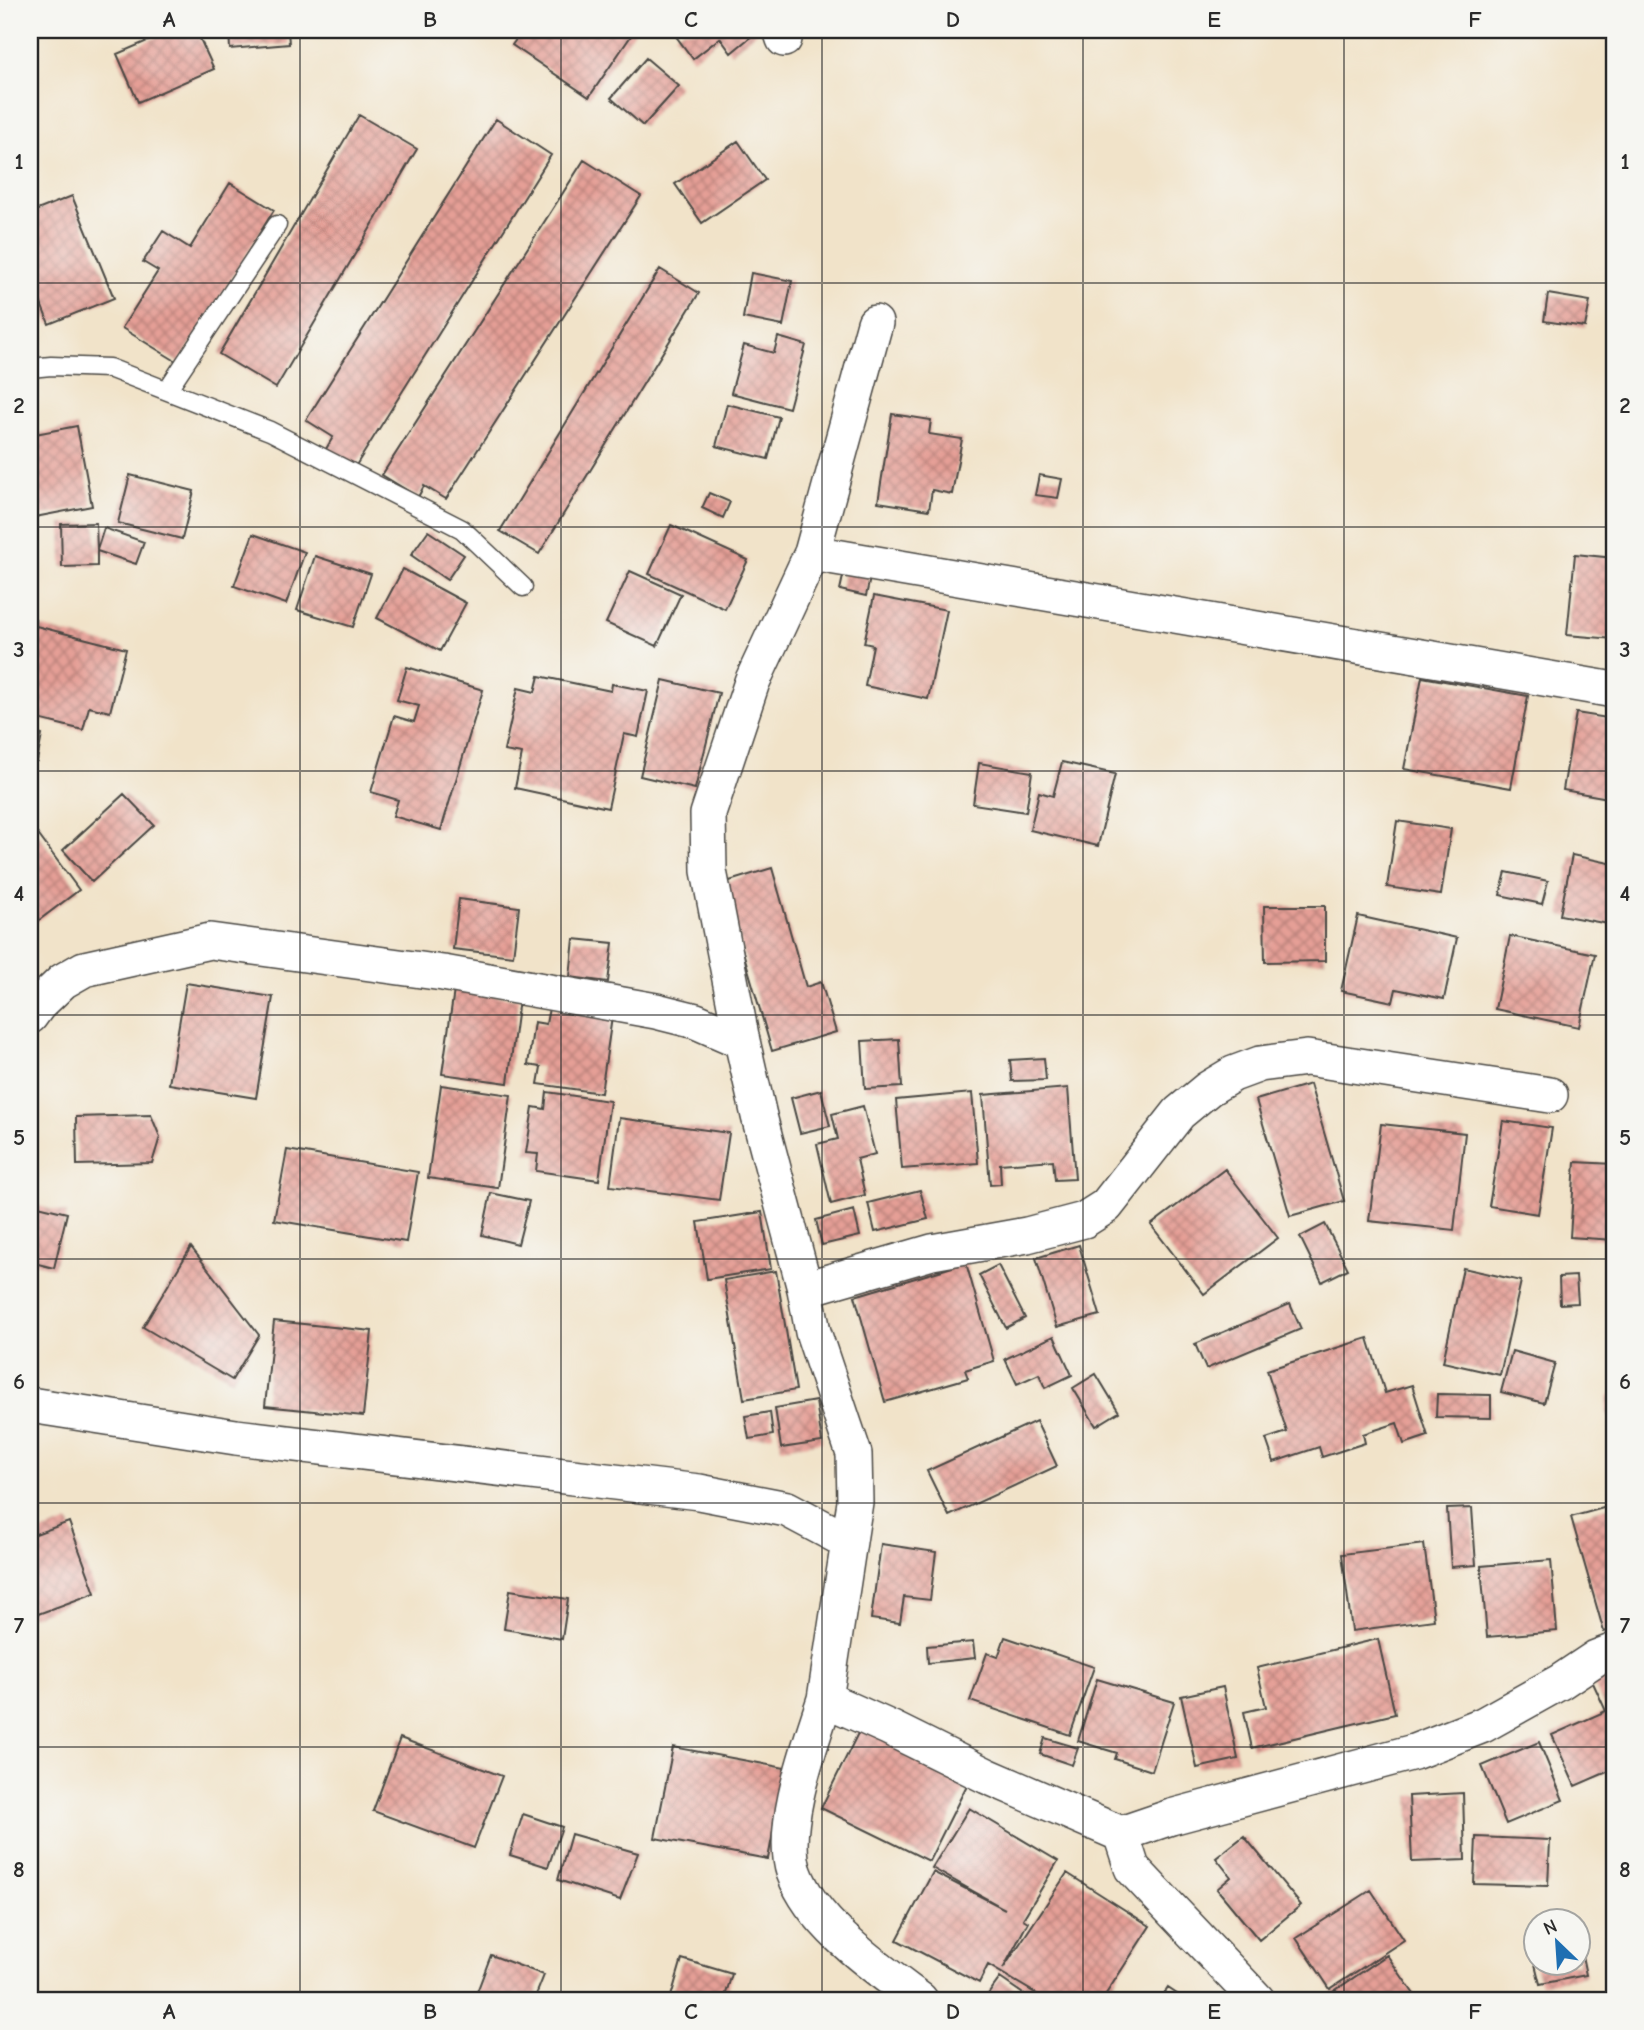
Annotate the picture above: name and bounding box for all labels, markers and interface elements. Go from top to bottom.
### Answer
text: A [163,6,176,33]
text: B [423,6,437,33]
text: C [684,6,698,33]
text: D [946,6,960,33]
text: E [1207,6,1221,33]
text: F [1468,6,1482,33]
text: 1 [14,148,24,175]
text: 1 [1620,148,1630,175]
text: 2 [13,392,25,419]
text: 2 [1619,392,1631,419]
text: 3 [13,636,25,663]
text: 3 [1619,636,1631,663]
text: 4 [14,880,25,907]
text: 4 [1620,880,1631,907]
text: 5 [13,1124,25,1151]
text: 5 [1619,1124,1631,1151]
text: 6 [13,1368,25,1395]
text: 6 [1619,1368,1631,1395]
text: 7 [14,1612,25,1639]
text: 7 [1620,1612,1631,1639]
text: 8 [13,1856,25,1883]
text: 8 [1619,1856,1631,1883]
north arrow [1522,1908,1592,1978]
text: N [1540,1915,1561,1940]
text: A [163,1998,176,2025]
text: B [423,1998,437,2025]
text: C [684,1998,698,2025]
text: D [946,1998,960,2025]
text: E [1207,1998,1221,2025]
text: F [1468,1998,1482,2025]

